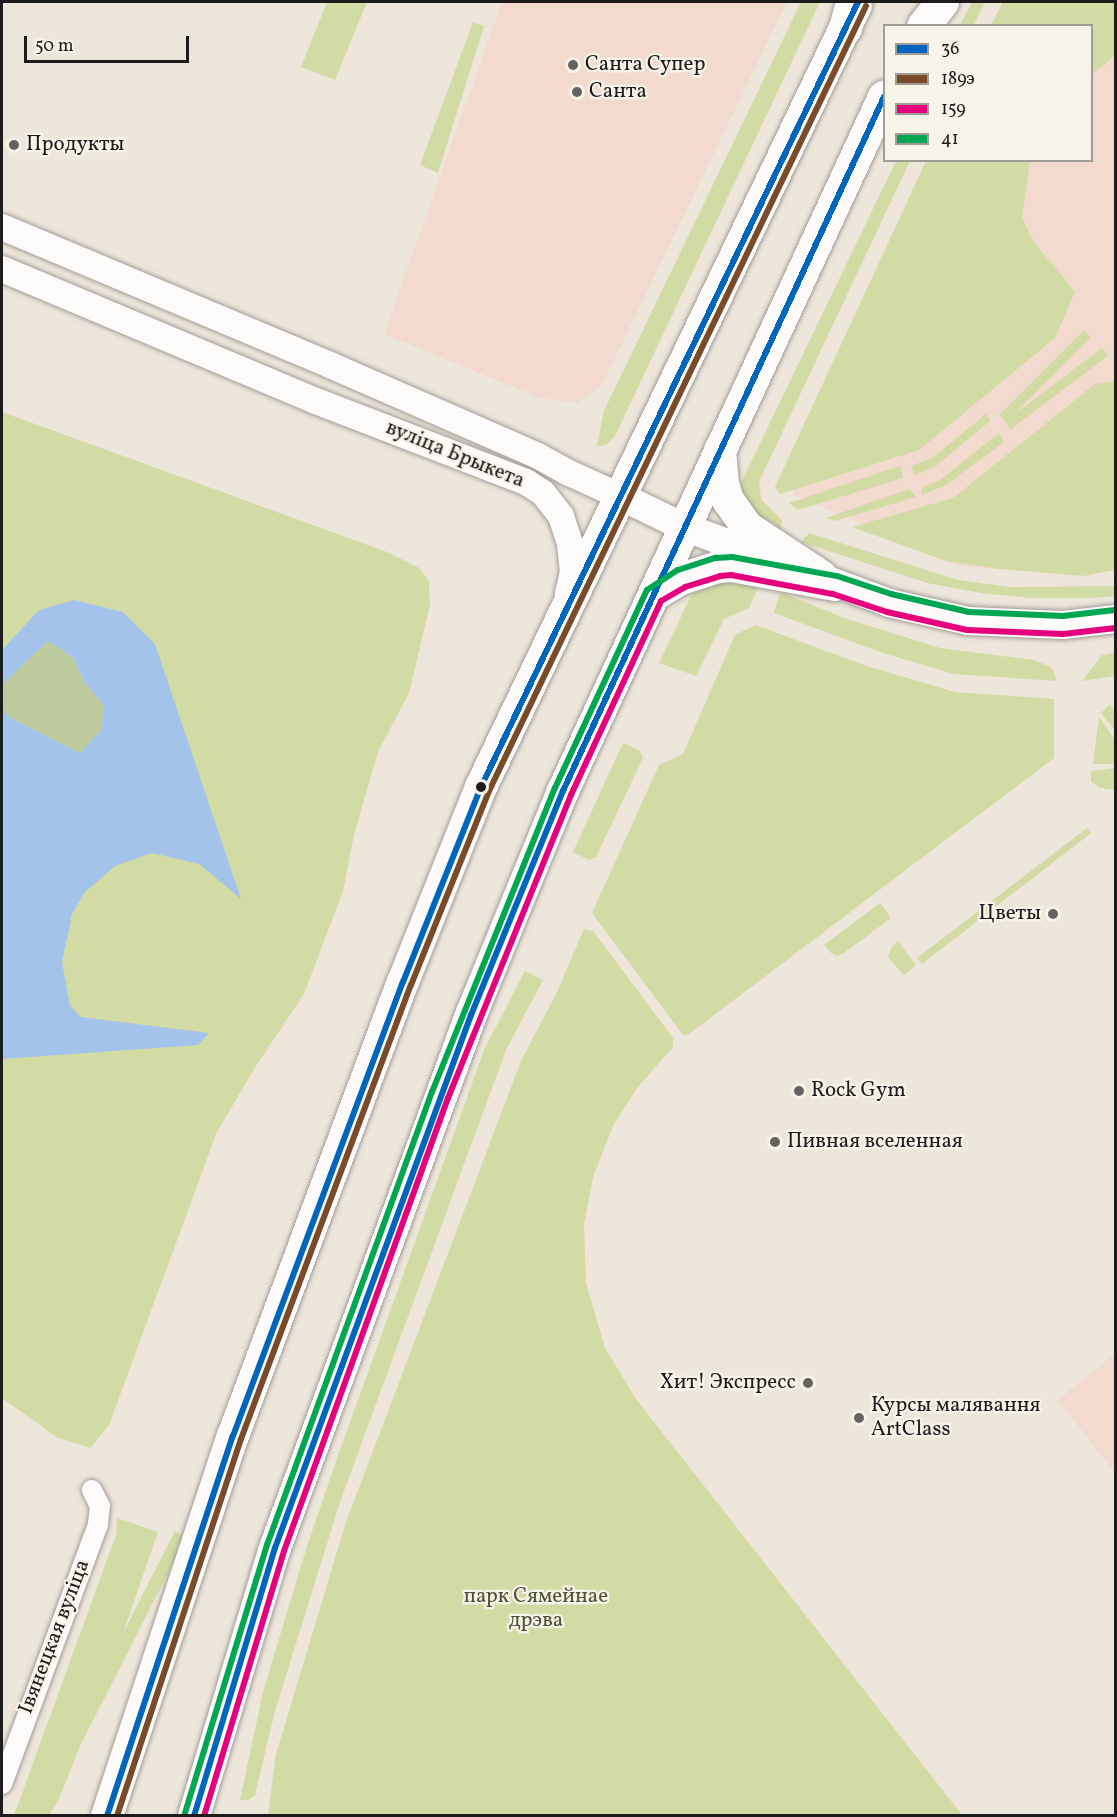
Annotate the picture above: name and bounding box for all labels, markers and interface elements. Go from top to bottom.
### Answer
scale bar [27,24,192,62]
legend [883,24,1093,162]
text: 50 m [35,34,74,59]
text: 36 [941,37,959,62]
place label: Санта Супер [585,52,705,78]
marker: Санта Супер [566,58,580,72]
text: 189э [941,67,975,92]
place label: Санта [589,79,647,105]
marker: Санта [570,85,584,99]
text: 159 [941,97,966,122]
text: 41 [941,127,959,152]
place label: Продукты [26,132,124,158]
marker: Продукты [7,138,21,152]
street label: вуліца Брыкета [382,416,528,494]
unlabelled marker [475,781,487,793]
place label: Цветы [979,901,1041,927]
marker: Цветы [1046,907,1060,921]
place label: Rock Gym [811,1078,906,1104]
marker: Rock Gym [792,1084,806,1098]
place label: Пивная вселенная [787,1129,963,1155]
marker: Пивная вселенная [768,1135,782,1149]
place label: Хит! Экспресс [660,1370,796,1396]
marker: Хит! Экспресс [801,1376,815,1390]
place label: Курсы малявання ArtClass [871,1393,1040,1443]
marker: Курсы малявання ArtClass [852,1411,866,1425]
street label: Івянецкая вуліца [14,1556,96,1718]
park label: парк Сямейнае дрэва [464,1584,608,1634]

